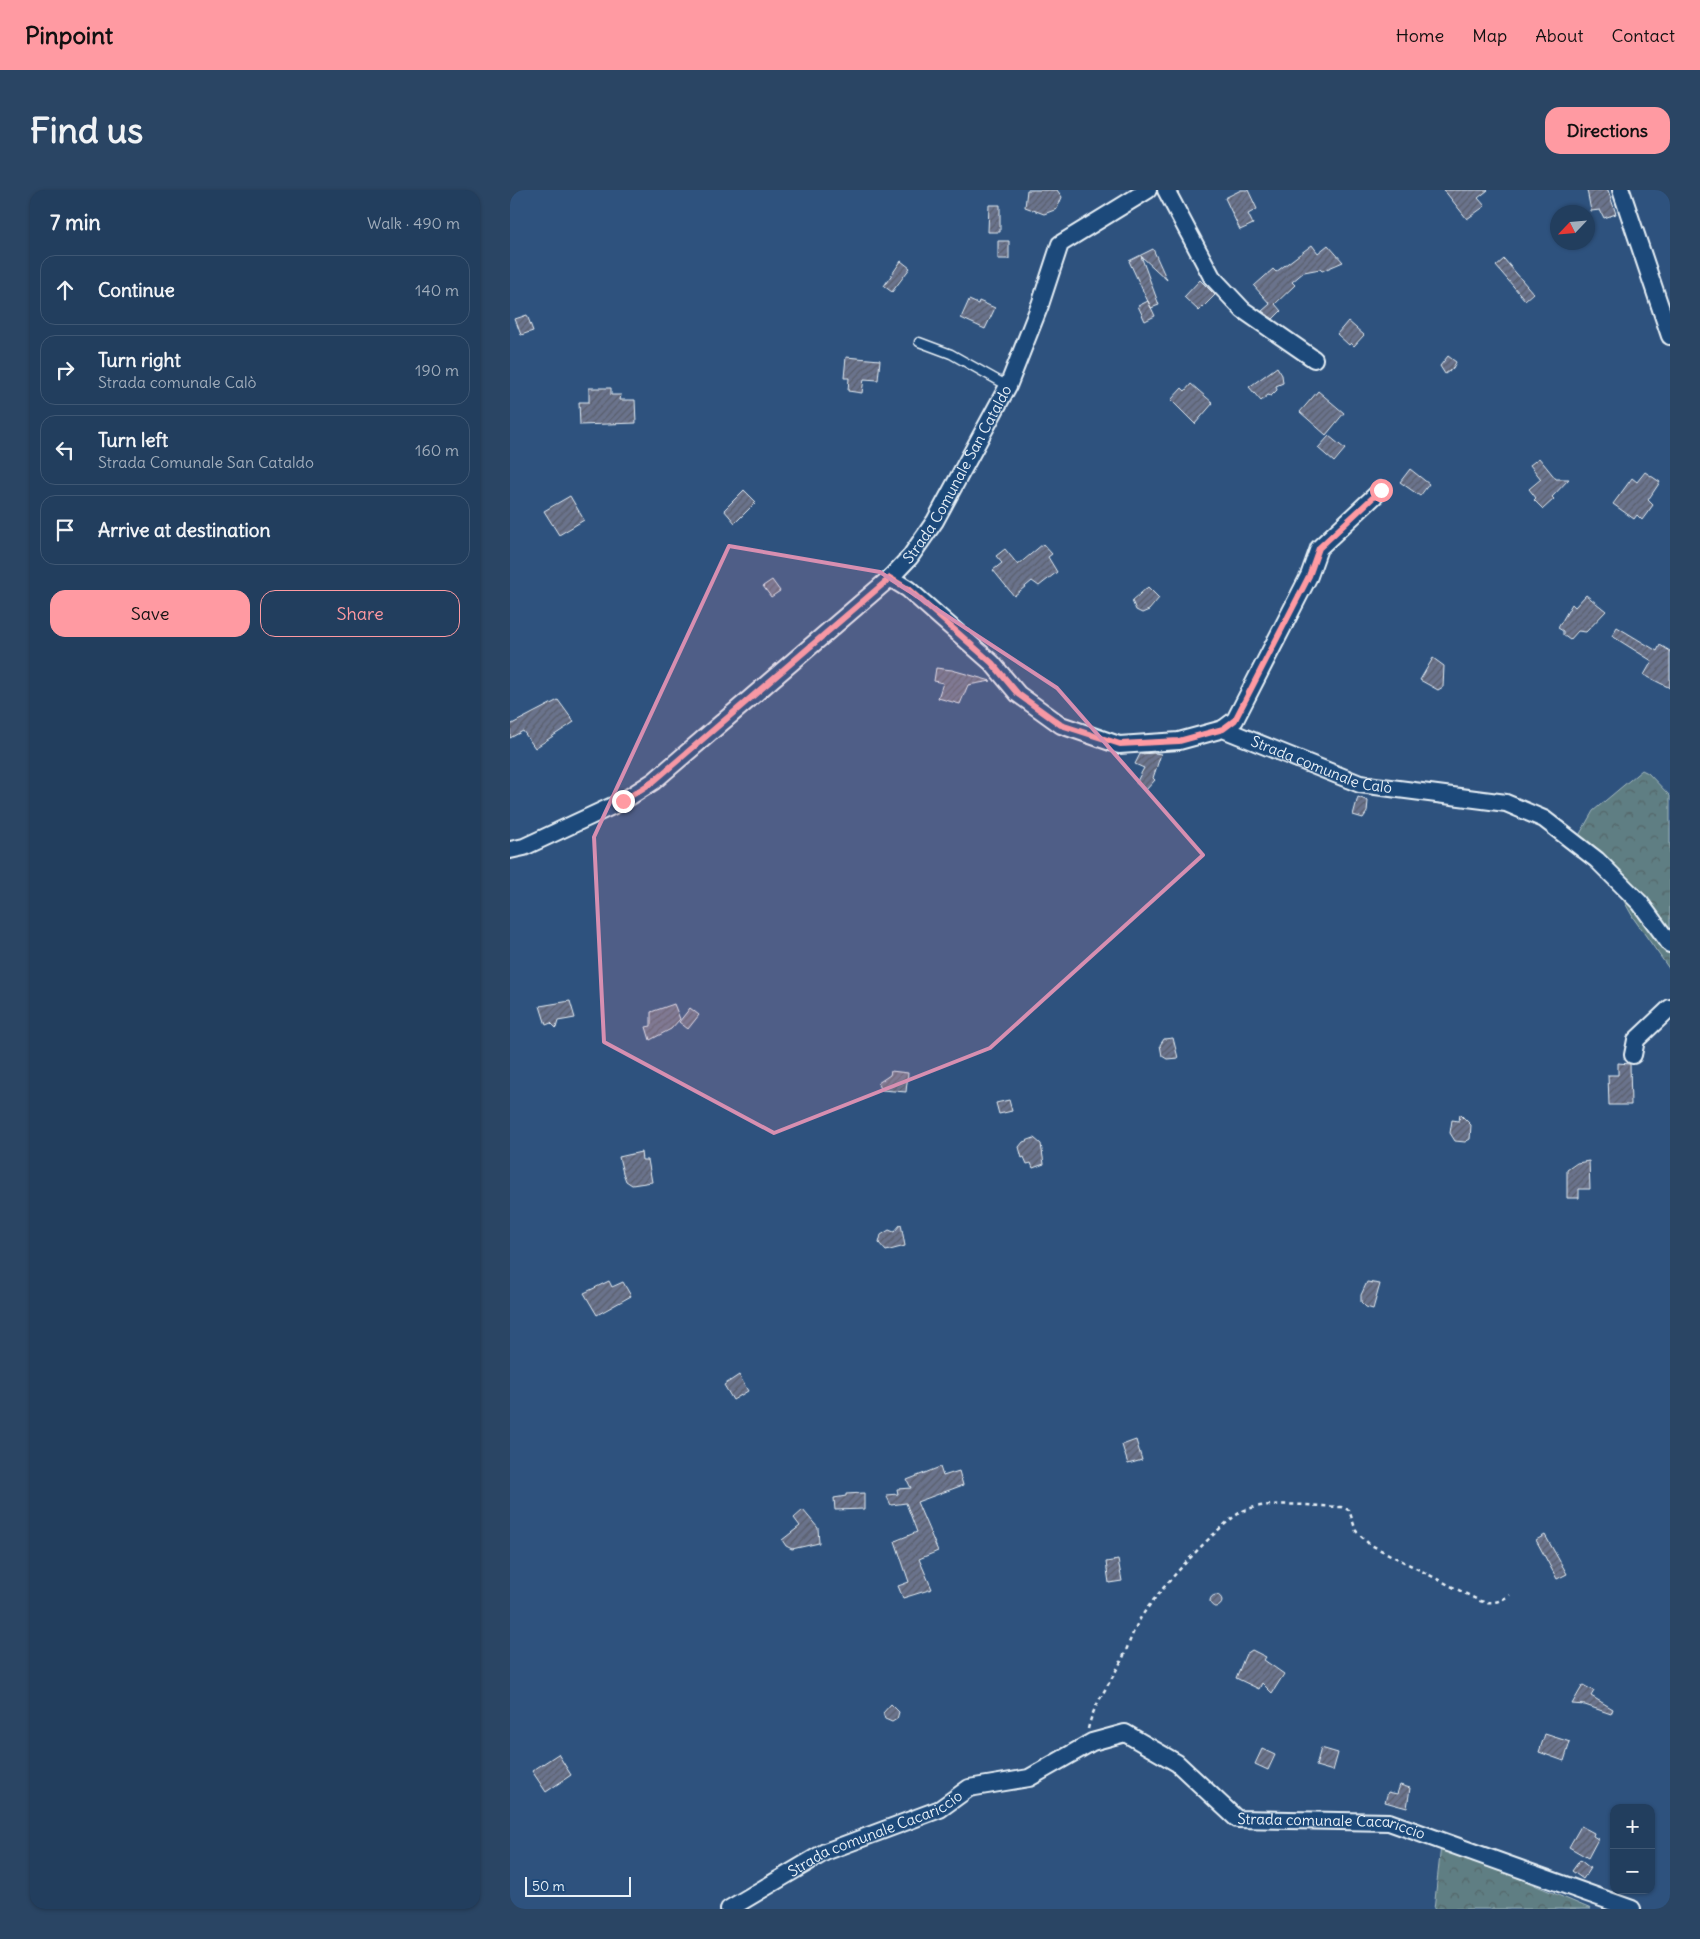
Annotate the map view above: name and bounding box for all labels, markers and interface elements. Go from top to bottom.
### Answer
text: Pinpoint [25,20,113,50]
text: Home [1396,24,1444,47]
text: Map [1472,24,1507,47]
text: About [1535,24,1583,47]
text: Contact [1611,24,1675,47]
button: Directions [1545,107,1670,154]
text: Find us [30,108,143,152]
north arrow [1550,205,1595,250]
text: 7 min [50,209,101,236]
text: Walk · 490 m [367,213,460,233]
icon: ahead [51,276,79,304]
text: Continue [98,278,175,302]
text: 140 m [415,280,459,300]
text: Turn right [98,348,181,372]
icon: right [51,356,79,384]
text: 190 m [415,360,459,380]
text: Strada comunale Calò [98,372,257,392]
street label: Strada Comunale San Cataldo [899,382,1016,568]
text: Turn left [98,428,168,452]
icon: left [51,436,79,464]
text: 160 m [415,440,459,460]
text: Strada Comunale San Cataldo [98,452,314,472]
route start [1370,479,1393,502]
icon: arrive [51,516,79,544]
text: Arrive at destination [98,518,271,542]
button: Save [50,590,250,637]
button: Share [260,590,460,637]
street label: Strada comunale Calò [1248,731,1393,797]
route end [612,790,635,813]
street label: Strada comunale Cacariccio [784,1786,966,1881]
map controls [1610,1804,1655,1894]
button: + [1610,1804,1655,1849]
street label: Strada comunale Cacariccio [1237,1809,1428,1843]
button: − [1610,1849,1655,1894]
scale bar [525,1874,631,1897]
text: 50 m [532,1877,565,1895]

